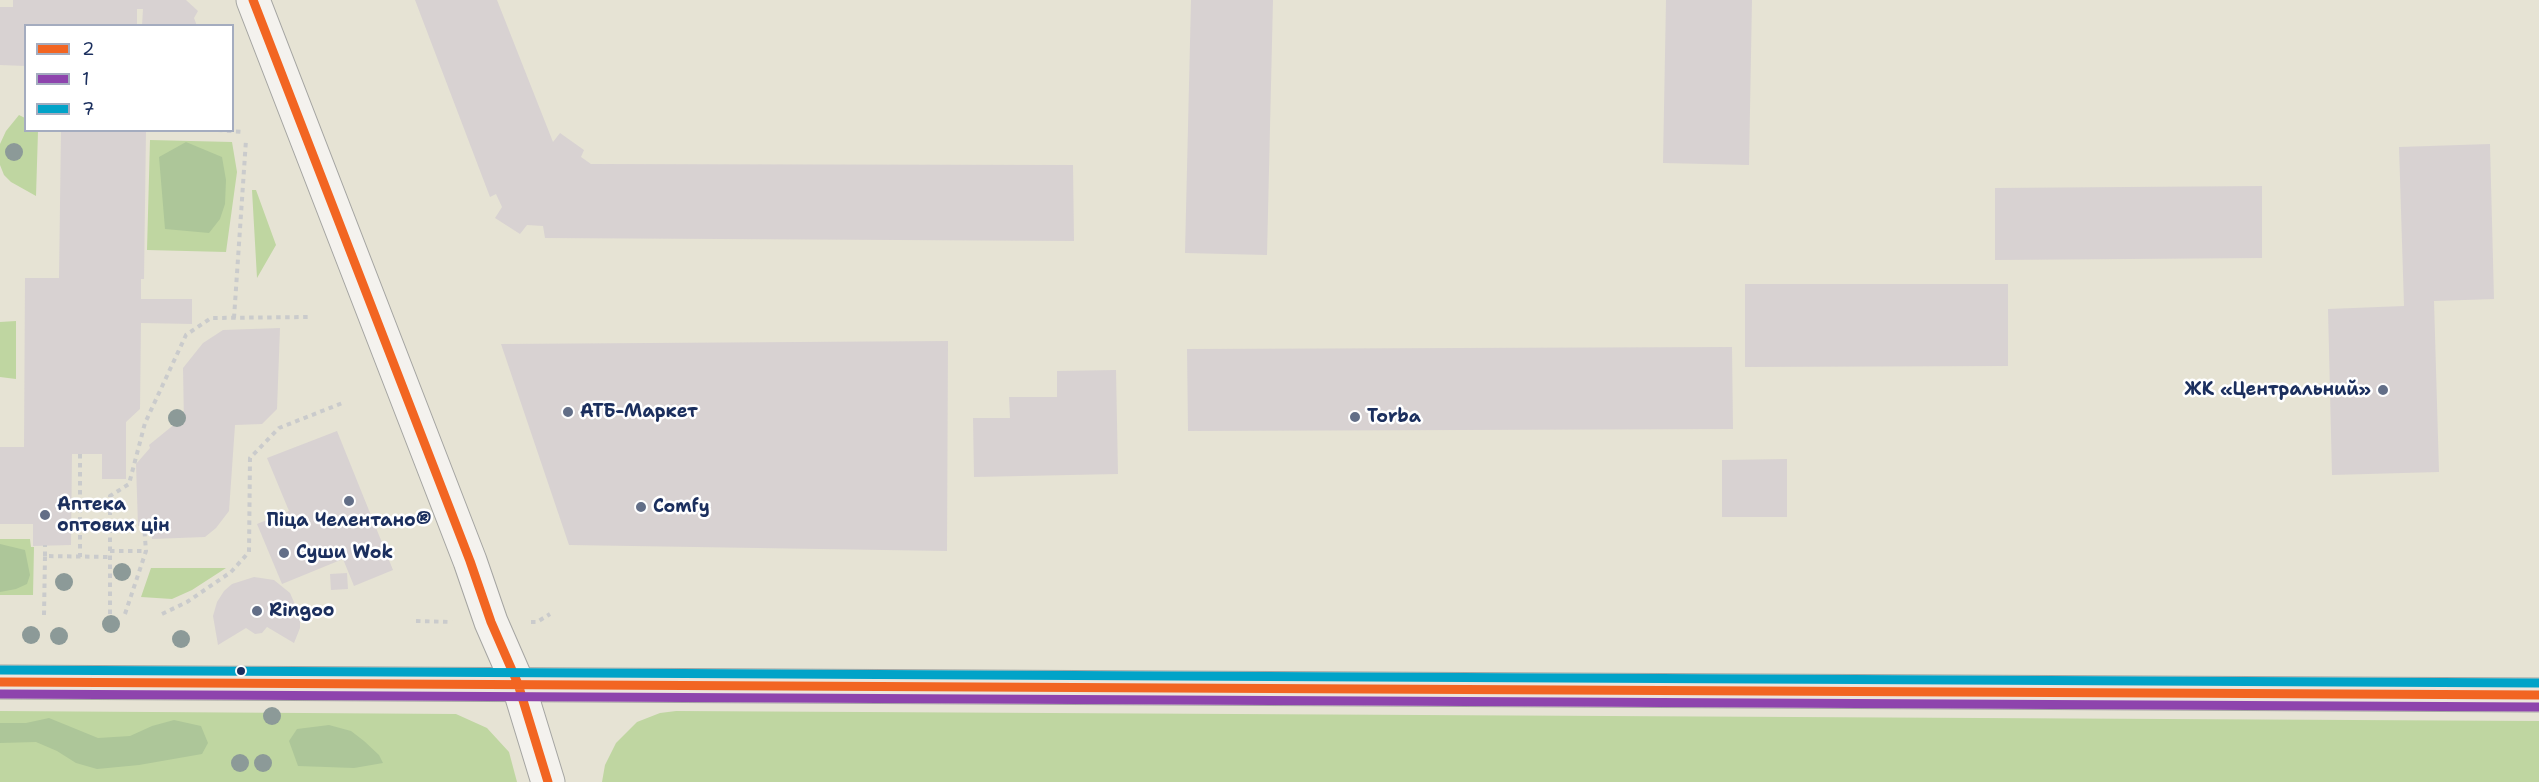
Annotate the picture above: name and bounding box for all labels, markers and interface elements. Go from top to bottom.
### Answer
legend [24,24,234,132]
text: 2 [82,37,95,61]
text: 1 [82,67,90,91]
text: 7 [82,97,95,121]
place label: ЖК «Центральний» [2185,379,2371,401]
marker: ЖК «Центральний» [2376,383,2390,397]
place label: АТБ-Маркет [580,401,698,423]
marker: АТБ-Маркет [561,405,575,419]
place label: Torba [1367,406,1421,428]
marker: Torba [1348,410,1362,424]
place label: Аптека оптових цін [57,494,170,536]
marker: Піца Челентано® [342,494,356,508]
place label: Comfy [653,496,710,518]
marker: Comfy [634,500,648,514]
marker: Аптека оптових цін [38,508,52,522]
place label: Піца Челентано® [266,510,432,532]
place label: Суши Wok [296,542,393,564]
marker: Суши Wok [277,546,291,560]
place label: Ringoo [269,600,335,622]
marker: Ringoo [250,604,264,618]
unlabelled marker [235,665,247,677]

